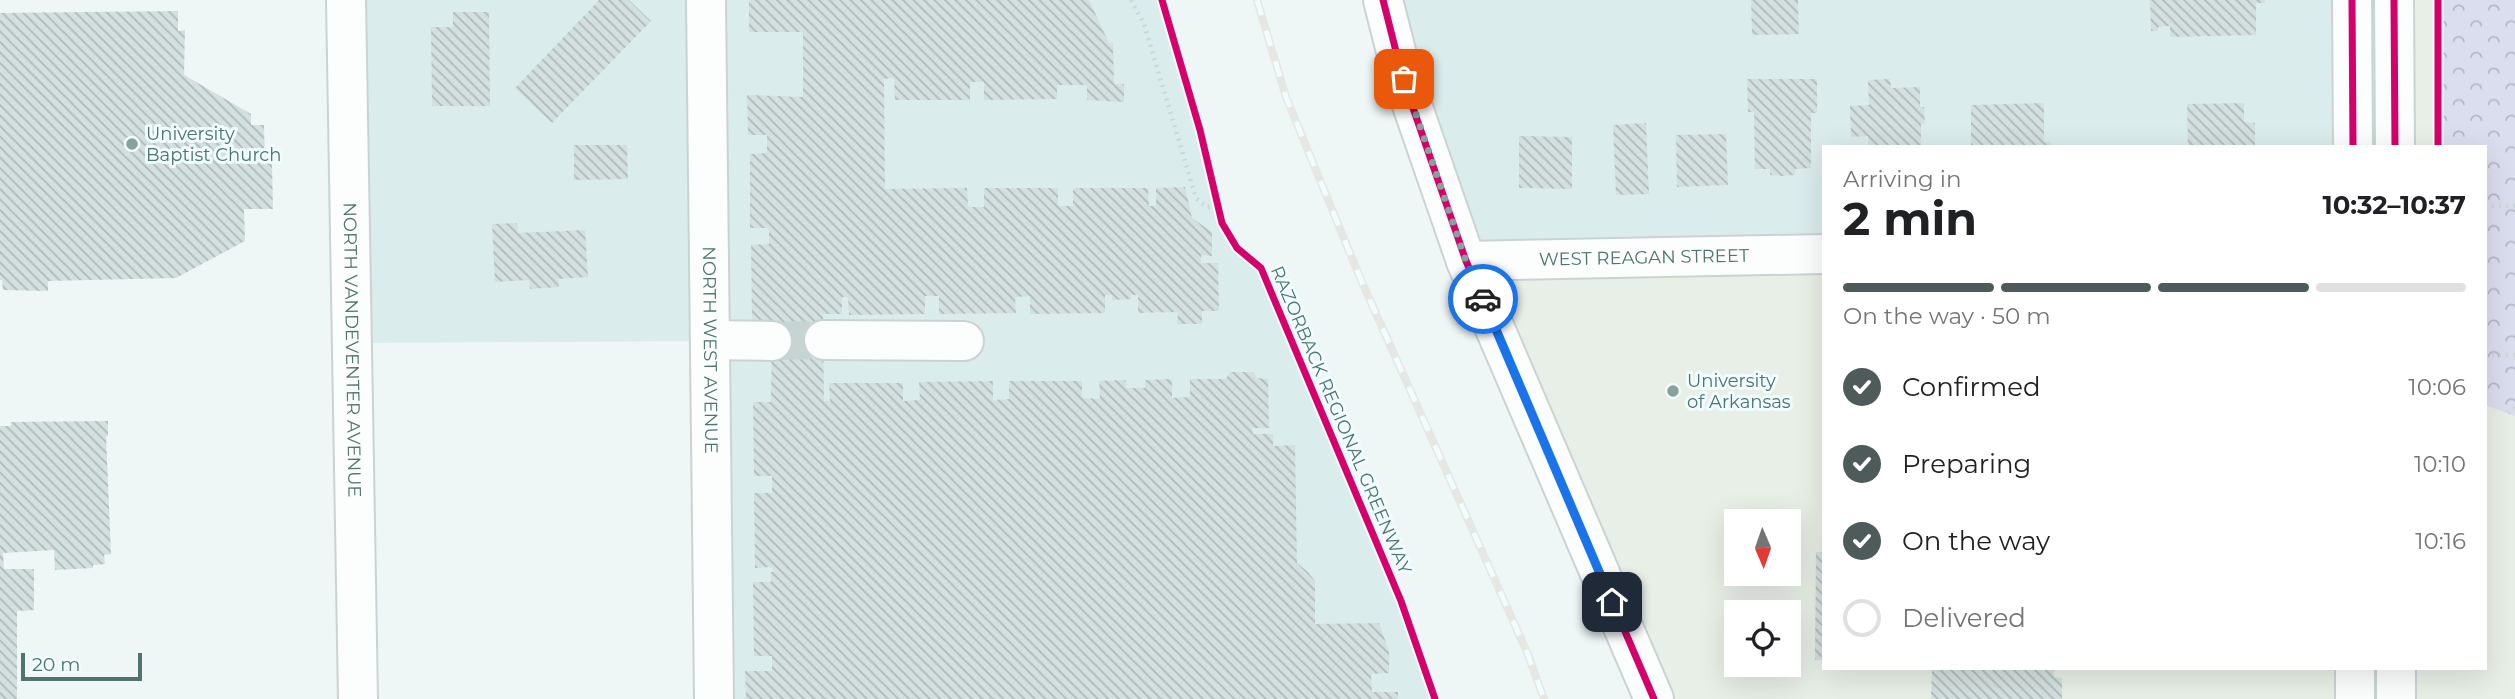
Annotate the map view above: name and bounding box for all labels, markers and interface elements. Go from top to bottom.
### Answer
pin [1374,49,1434,109]
icon: bag [1385,60,1423,98]
place label: University Baptist Church [146,123,282,166]
marker: University Baptist Church [124,136,140,152]
text: Arriving in [1843,165,1962,193]
text: 10:32–10:37 [2322,189,2466,221]
text: 2 min [1843,190,1977,247]
street label: NORTH VANDEVENTER AVENUE [338,202,366,498]
street label: WEST REAGAN STREET [1539,244,1750,271]
street label: NORTH WEST AVENUE [698,246,722,454]
street label: RAZORBACK REGIONAL GREENWAY [1266,263,1416,578]
courier [1448,264,1518,334]
icon: car [1464,280,1502,318]
text: On the way · 50 m [1843,302,2051,330]
icon: check [1843,368,1881,406]
place label: University of Arkansas [1687,370,1791,413]
text: Confirmed [1902,371,2041,403]
text: 10:06 [2408,373,2466,401]
marker: University of Arkansas [1665,383,1681,399]
icon: check [1843,445,1881,483]
text: Preparing [1902,448,2031,480]
text: 10:10 [2414,450,2466,478]
north arrow [1724,509,1801,586]
map controls [1724,509,1801,677]
icon: check [1843,522,1881,560]
text: On the way [1902,525,2050,557]
text: 10:16 [2415,527,2466,555]
pin [1582,572,1642,632]
icon: home [1593,583,1631,621]
button: locate [1724,600,1801,677]
text: Delivered [1902,602,2026,634]
scale bar [21,650,142,682]
text: 20 m [32,653,80,676]

